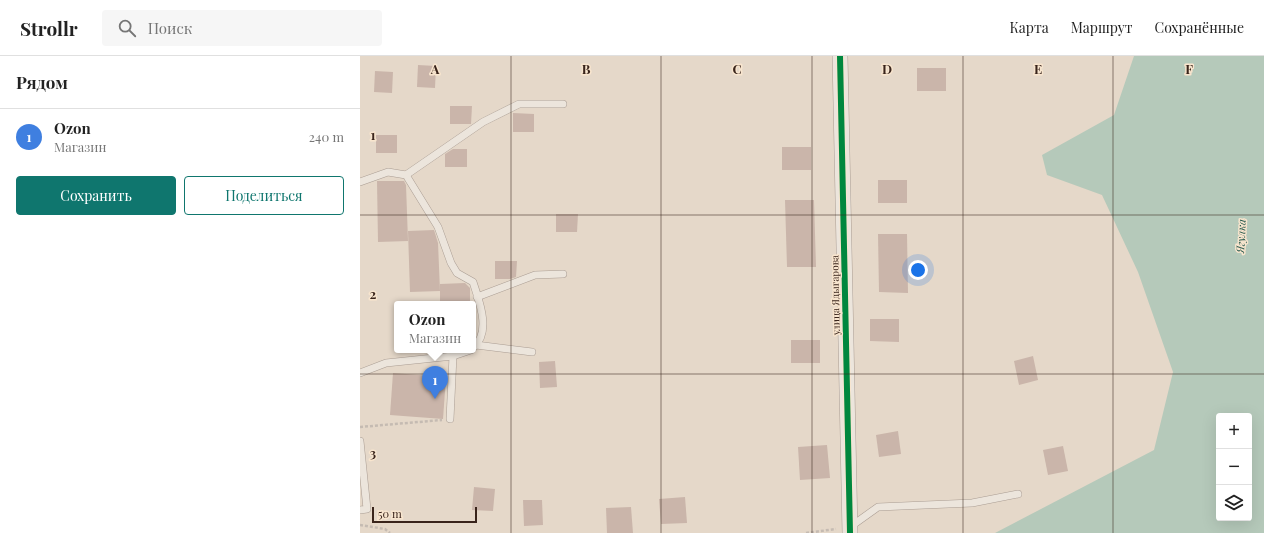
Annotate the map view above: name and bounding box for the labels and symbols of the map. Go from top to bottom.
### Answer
text: A [430,60,440,77]
text: B [582,60,591,77]
text: C [732,60,742,77]
text: D [882,60,892,77]
text: E [1034,60,1042,77]
text: F [1185,60,1193,77]
text: 1 [371,126,376,143]
water label: Ягулка [1232,218,1249,254]
street label: улица Ядыгарова [827,255,843,336]
your location [908,260,928,280]
text: 2 [370,285,377,302]
pin: 1 [422,366,448,399]
text: 3 [370,444,376,461]
scale bar [372,505,477,524]

